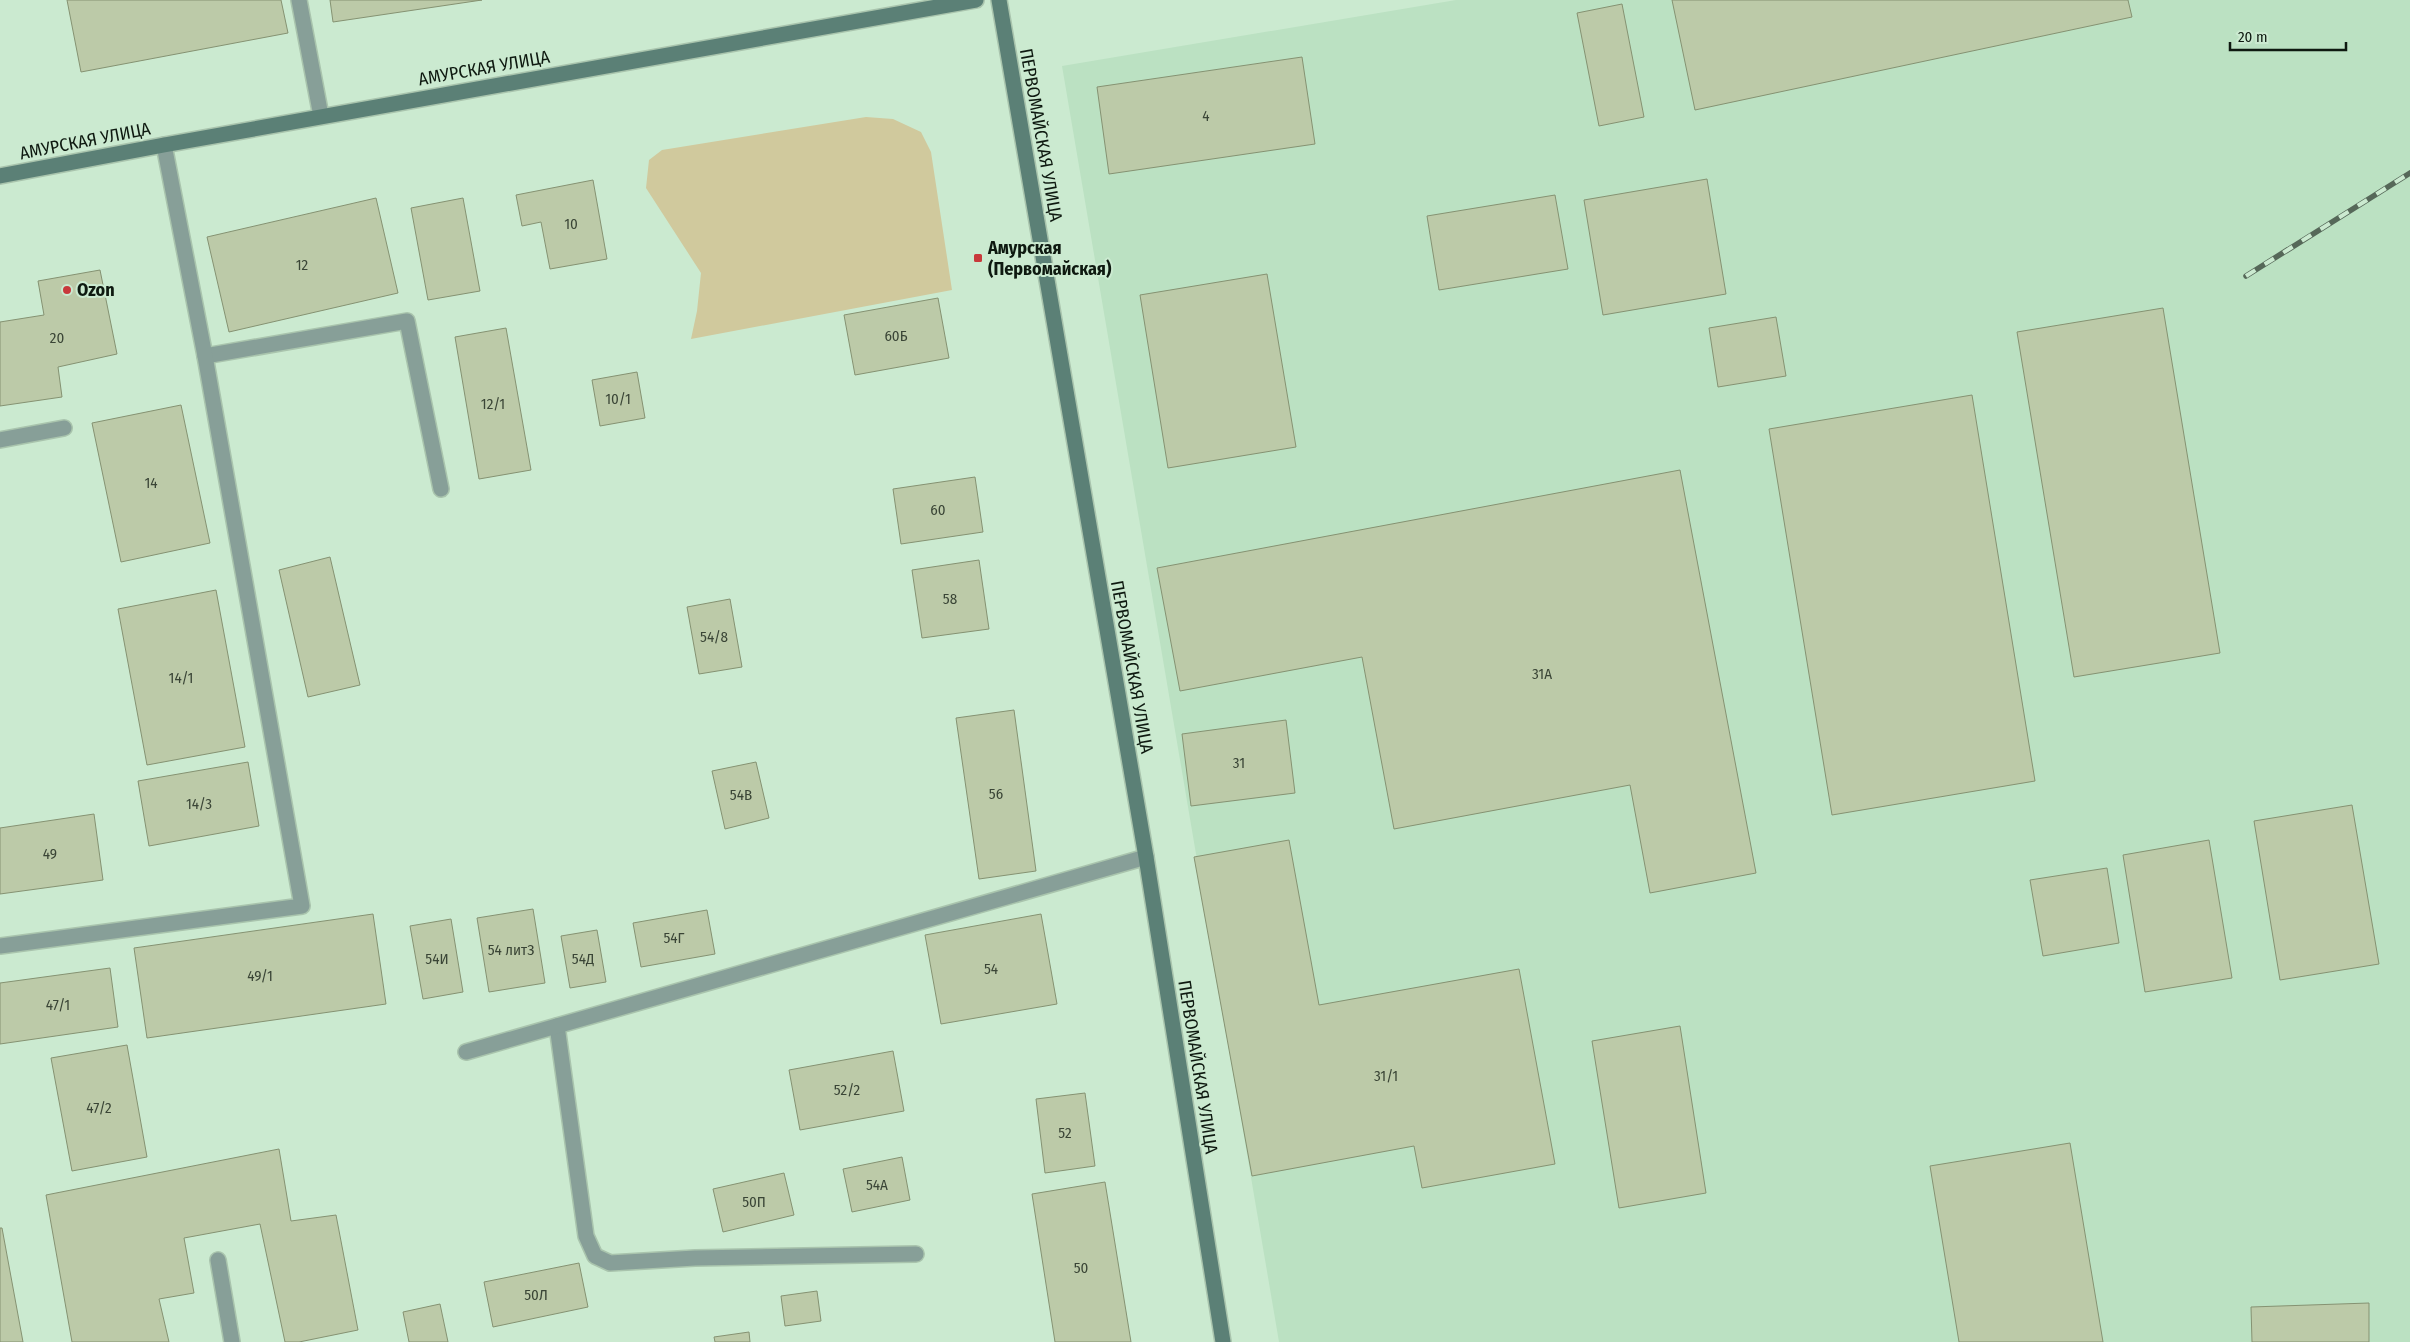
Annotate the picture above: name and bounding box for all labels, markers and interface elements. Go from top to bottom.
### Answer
scale bar [2230,20,2346,52]
text: 20 m [2238,28,2268,46]
street label: АМУРСКАЯ УЛИЦА [417,46,552,90]
street label: ПЕРВОМАЙСКАЯ УЛИЦА [1015,47,1067,224]
house number: 4 [1202,107,1210,125]
street label: АМУРСКАЯ УЛИЦА [18,117,153,164]
house number: 10 [564,215,578,233]
place label: Амурская (Первомайская) [987,237,1112,280]
marker: Амурская (Первомайская) [972,252,984,264]
house number: 12 [296,256,309,274]
place label: Ozon [77,279,115,301]
marker: Ozon [61,284,73,296]
house number: 60Б [884,327,908,345]
house number: 20 [50,329,64,347]
house number: 10/1 [605,390,631,408]
house number: 12/1 [481,395,505,413]
house number: 14 [144,474,158,492]
house number: 60 [930,501,946,519]
street label: ПЕРВОМАЙСКАЯ УЛИЦА [1106,579,1158,756]
house number: 58 [943,590,957,608]
house number: 54/8 [700,628,728,646]
house number: 31А [1532,665,1552,683]
house number: 14/1 [169,669,193,687]
house number: 31 [1233,754,1245,772]
house number: 56 [989,785,1003,803]
house number: 54В [730,786,752,804]
house number: 14/3 [186,795,212,813]
house number: 49 [43,845,57,863]
house number: 54Г [663,929,685,947]
house number: 54 литЗ [488,941,534,959]
house number: 54И [425,950,449,968]
house number: 54Д [572,950,594,968]
house number: 54 [984,960,998,978]
house number: 49/1 [247,967,273,985]
street label: ПЕРВОМАЙСКАЯ УЛИЦА [1173,979,1223,1156]
house number: 47/1 [46,996,70,1014]
house number: 31/1 [1374,1067,1398,1085]
house number: 52/2 [834,1081,861,1099]
house number: 47/2 [86,1099,112,1117]
house number: 52 [1058,1124,1072,1142]
house number: 54А [866,1176,888,1194]
house number: 50П [742,1193,766,1211]
house number: 50 [1074,1259,1088,1277]
house number: 50Л [524,1286,548,1304]

